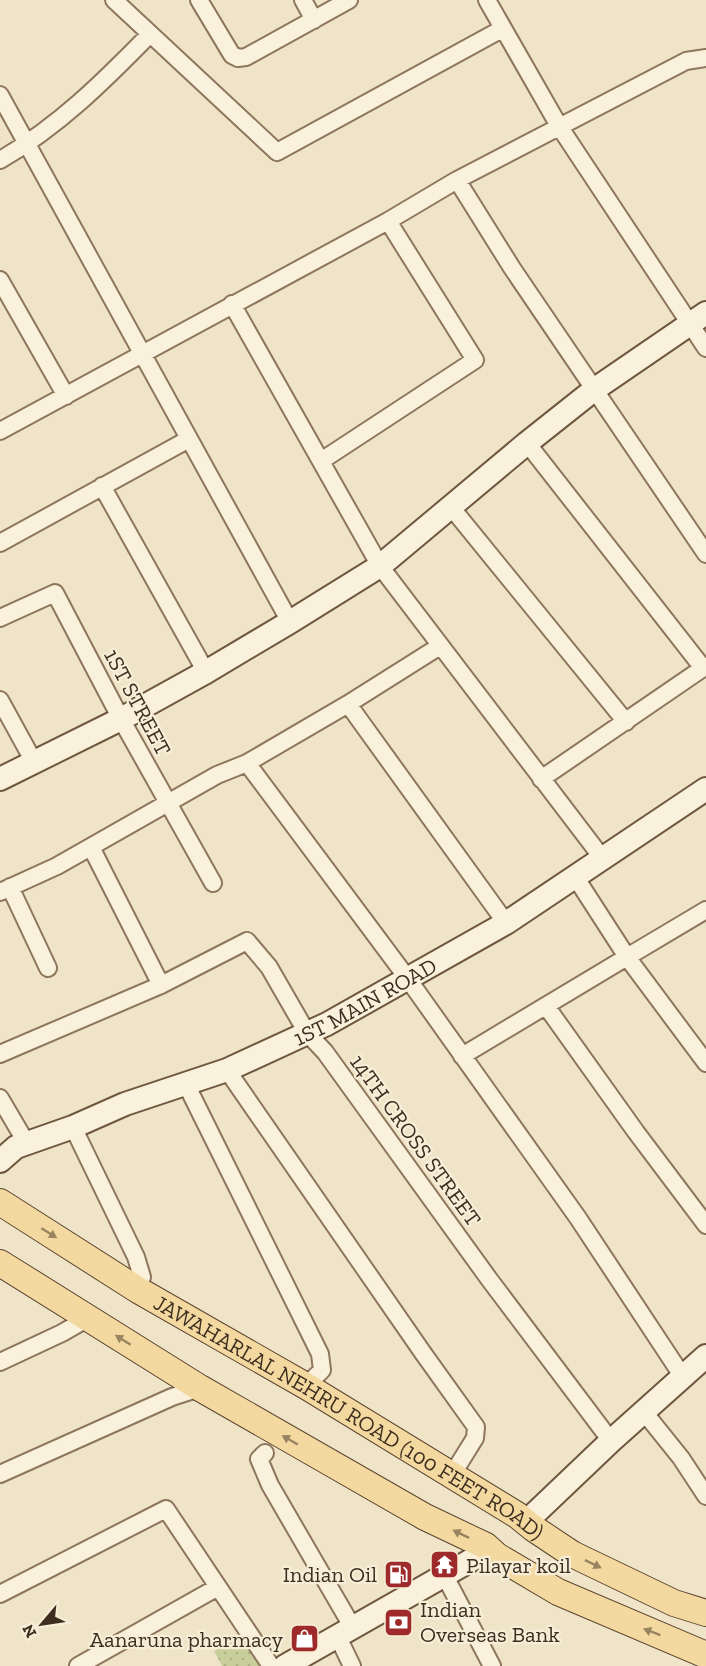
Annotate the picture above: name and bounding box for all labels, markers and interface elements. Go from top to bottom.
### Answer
street label: 1ST STREET [98,644,177,760]
street label: 1ST MAIN ROAD [289,952,441,1052]
street label: 14TH CROSS STREET [344,1049,487,1232]
one-way arrow [41,1228,58,1239]
street label: JAWAHARLAL NEHRU ROAD (100 FEET ROAD) [149,1289,549,1545]
one-way arrow [115,1334,131,1345]
one-way arrow [282,1434,298,1445]
one-way arrow [452,1529,469,1539]
temple icon: Pilayar koil [429,1549,461,1581]
place label: Pilayar koil [466,1552,571,1579]
fuel station icon: Indian Oil [382,1558,414,1590]
one-way arrow [585,1559,602,1568]
place label: Indian Oil [283,1561,377,1588]
north arrow [12,1594,72,1654]
place label: Indian Overseas Bank [420,1596,560,1648]
bank icon: Indian Overseas Bank [383,1606,415,1638]
text: N [18,1621,41,1641]
shop icon: Aanaruna pharmacy [288,1623,320,1655]
place label: Aanaruna pharmacy [90,1626,284,1653]
one-way arrow [643,1627,661,1636]

